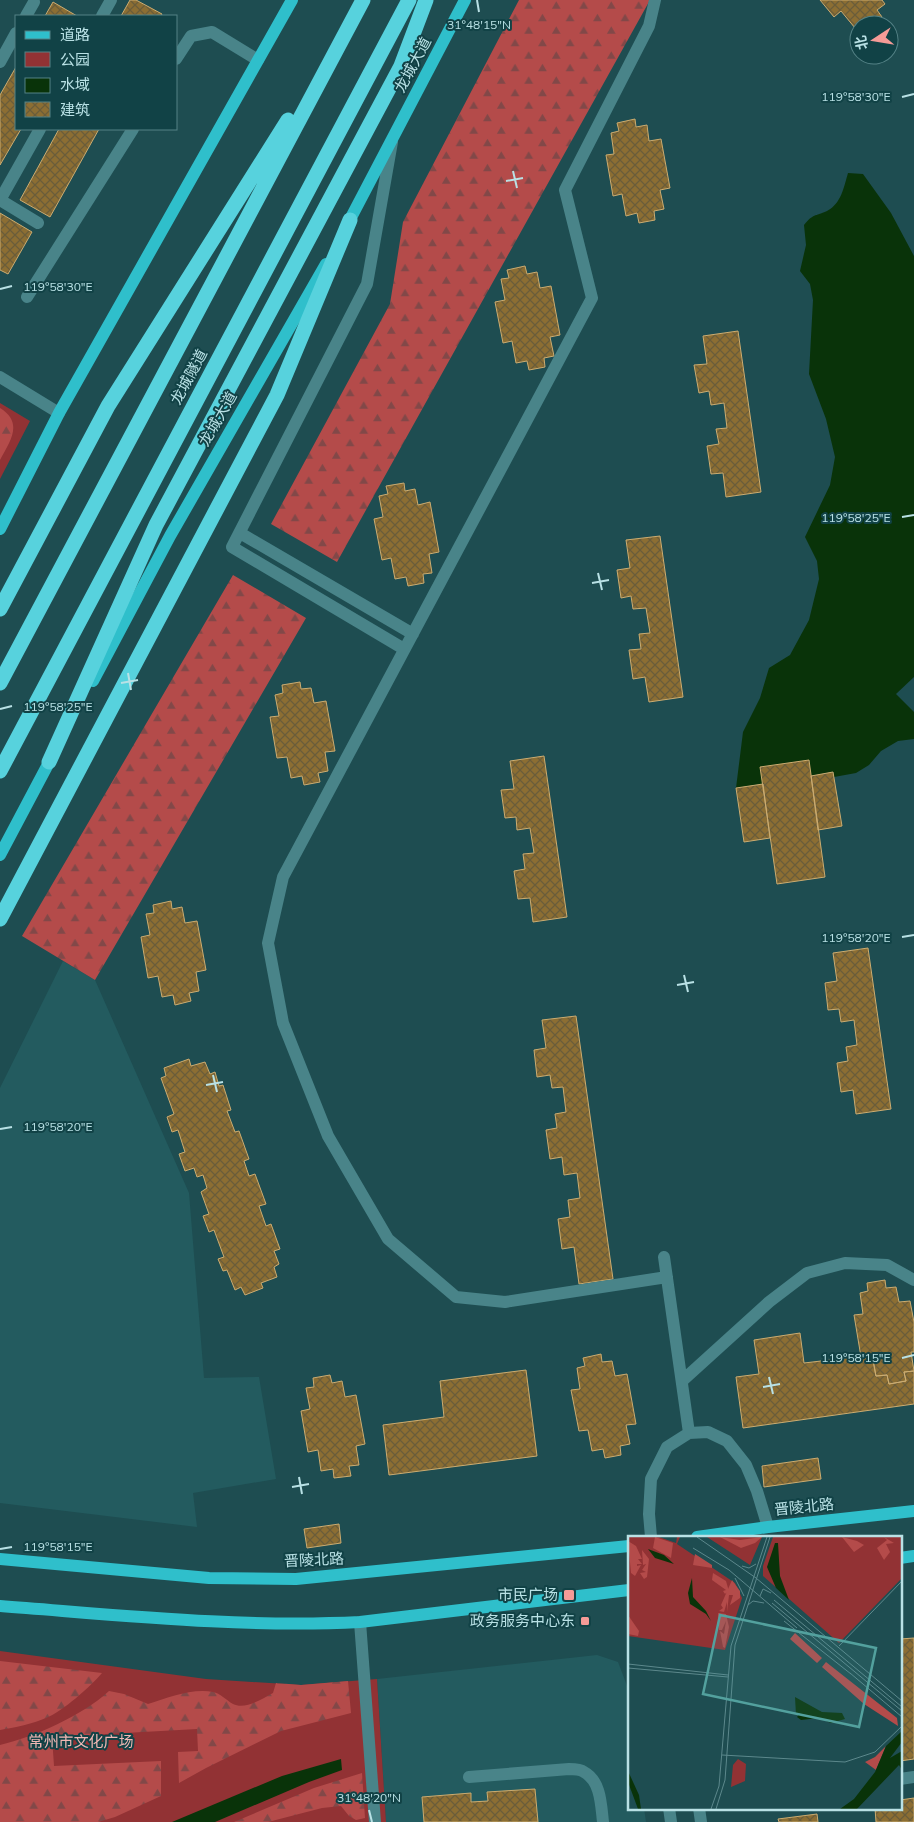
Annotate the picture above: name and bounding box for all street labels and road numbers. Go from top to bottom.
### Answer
street label: 龙城大道 [390,34,435,96]
street label: 龙城隧道 [166,346,211,408]
street label: 龙城大道 [194,388,241,449]
street label: 晋陵北路 [773,1494,835,1519]
street label: 晋陵北路 [284,1548,344,1571]

